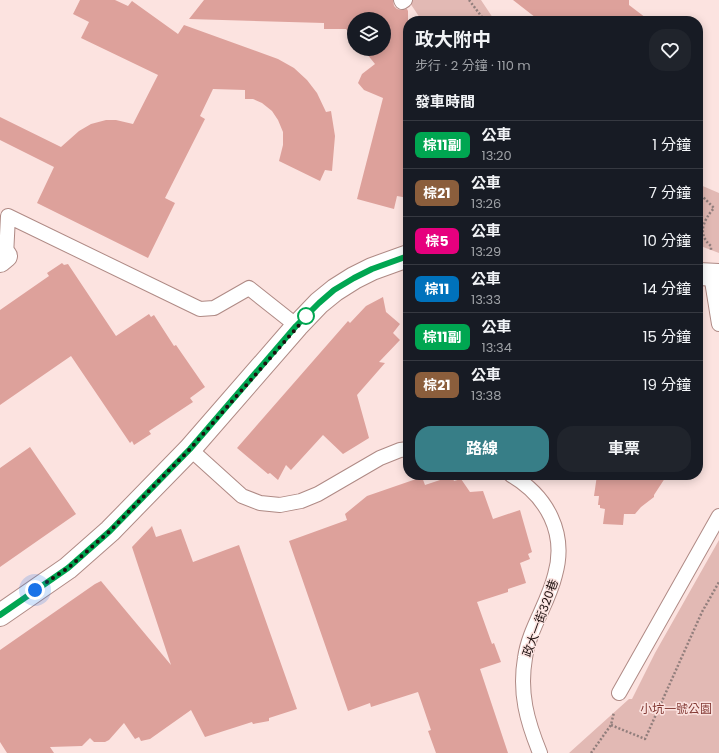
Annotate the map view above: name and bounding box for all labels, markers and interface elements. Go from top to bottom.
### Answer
map controls [347,12,391,56]
button: layers [347,12,391,56]
text: 政大附中 [415,26,491,53]
button: heart [649,29,691,71]
text: 步行 · 2 分鐘 · 110 m [415,56,531,75]
text: 發車時間 [415,91,475,112]
text: 公車 [482,124,512,145]
text: 1 分鐘 [652,134,691,155]
text: 棕11副 [423,135,462,155]
text: 13:20 [482,146,512,165]
text: 公車 [471,172,501,193]
text: 7 分鐘 [649,182,691,203]
text: 棕21 [423,183,451,203]
text: 13:26 [471,194,501,213]
text: 公車 [471,220,501,241]
text: 10 分鐘 [643,230,691,251]
text: 棕5 [425,231,449,251]
text: 13:29 [471,242,501,261]
text: 公車 [471,268,501,289]
text: 14 分鐘 [643,278,691,299]
text: 棕11 [425,279,449,299]
text: 13:33 [471,290,501,309]
unlabelled marker [297,307,315,325]
text: 公車 [482,316,512,337]
text: 15 分鐘 [643,326,691,347]
text: 棕11副 [423,327,462,347]
text: 13:34 [482,338,512,357]
text: 公車 [471,364,501,385]
text: 19 分鐘 [643,374,691,395]
text: 棕21 [423,375,451,395]
text: 13:38 [471,386,501,405]
button: 路線 [415,426,549,472]
button: 車票 [557,426,691,472]
street label: 政大一街320巷 [518,577,562,659]
your location [25,580,45,600]
park label: 小坑一號公園 [640,700,712,717]

